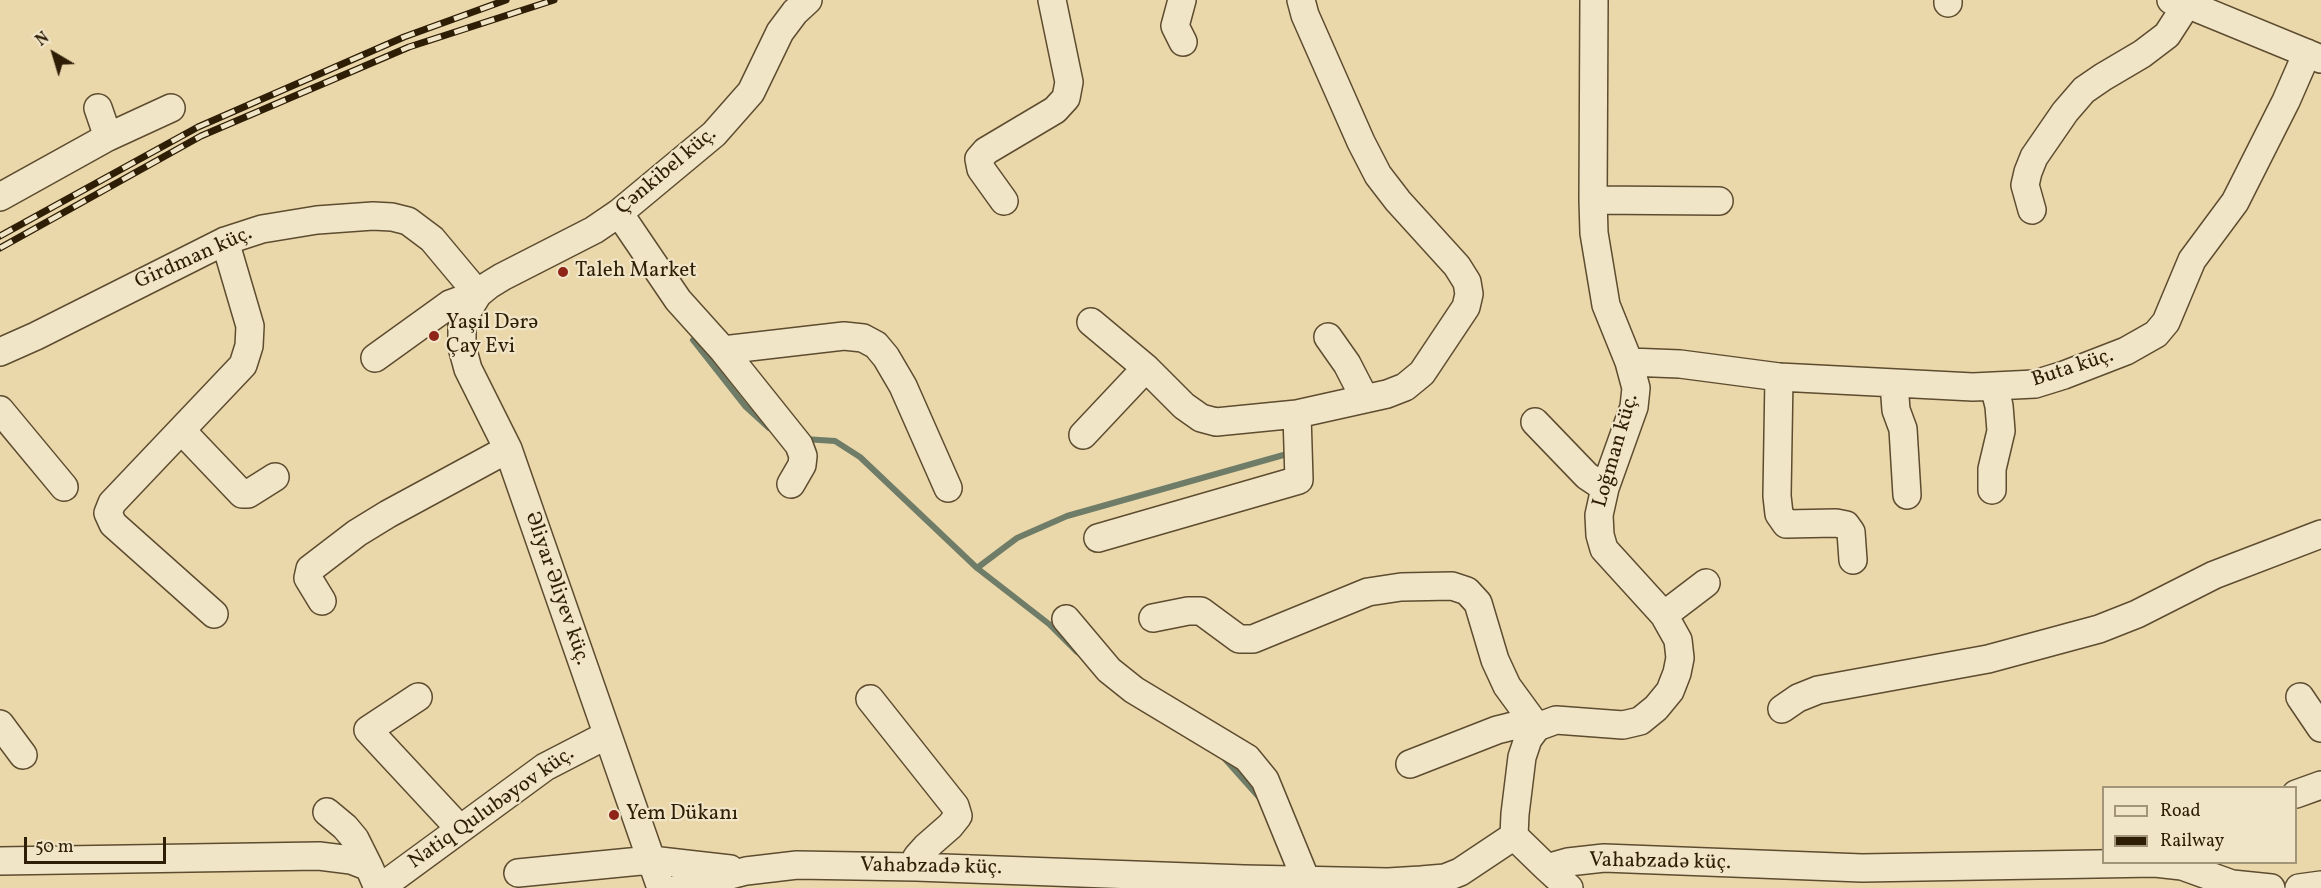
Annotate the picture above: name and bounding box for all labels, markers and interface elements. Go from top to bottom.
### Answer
north arrow [24,24,84,84]
text: N [32,28,54,52]
street label: Çənkibel küç. [612,123,722,221]
street label: Girdman küç. [131,222,257,296]
place label: Taleh Market [575,259,697,285]
marker: Taleh Market [556,265,570,279]
place label: Yaşıl Dərə Çay Evi [446,311,538,361]
marker: Yaşıl Dərə Çay Evi [427,329,441,343]
street label: Buta küç. [2029,344,2117,394]
street label: Loğman küç. [1589,391,1645,511]
street label: Əliyar Əliyev küç. [518,509,594,669]
street label: Natiq Qulubəyov küç. [404,742,580,876]
legend [2102,786,2297,864]
text: Road [2160,799,2201,824]
place label: Yem Dükanı [626,802,738,828]
marker: Yem Dükanı [607,808,621,822]
scale bar [27,825,170,863]
text: Railway [2160,829,2224,854]
text: 50 m [35,835,74,860]
street label: Vahabzadə küç. [1589,849,1731,877]
street label: Vahabzadə küç. [860,854,1002,882]

